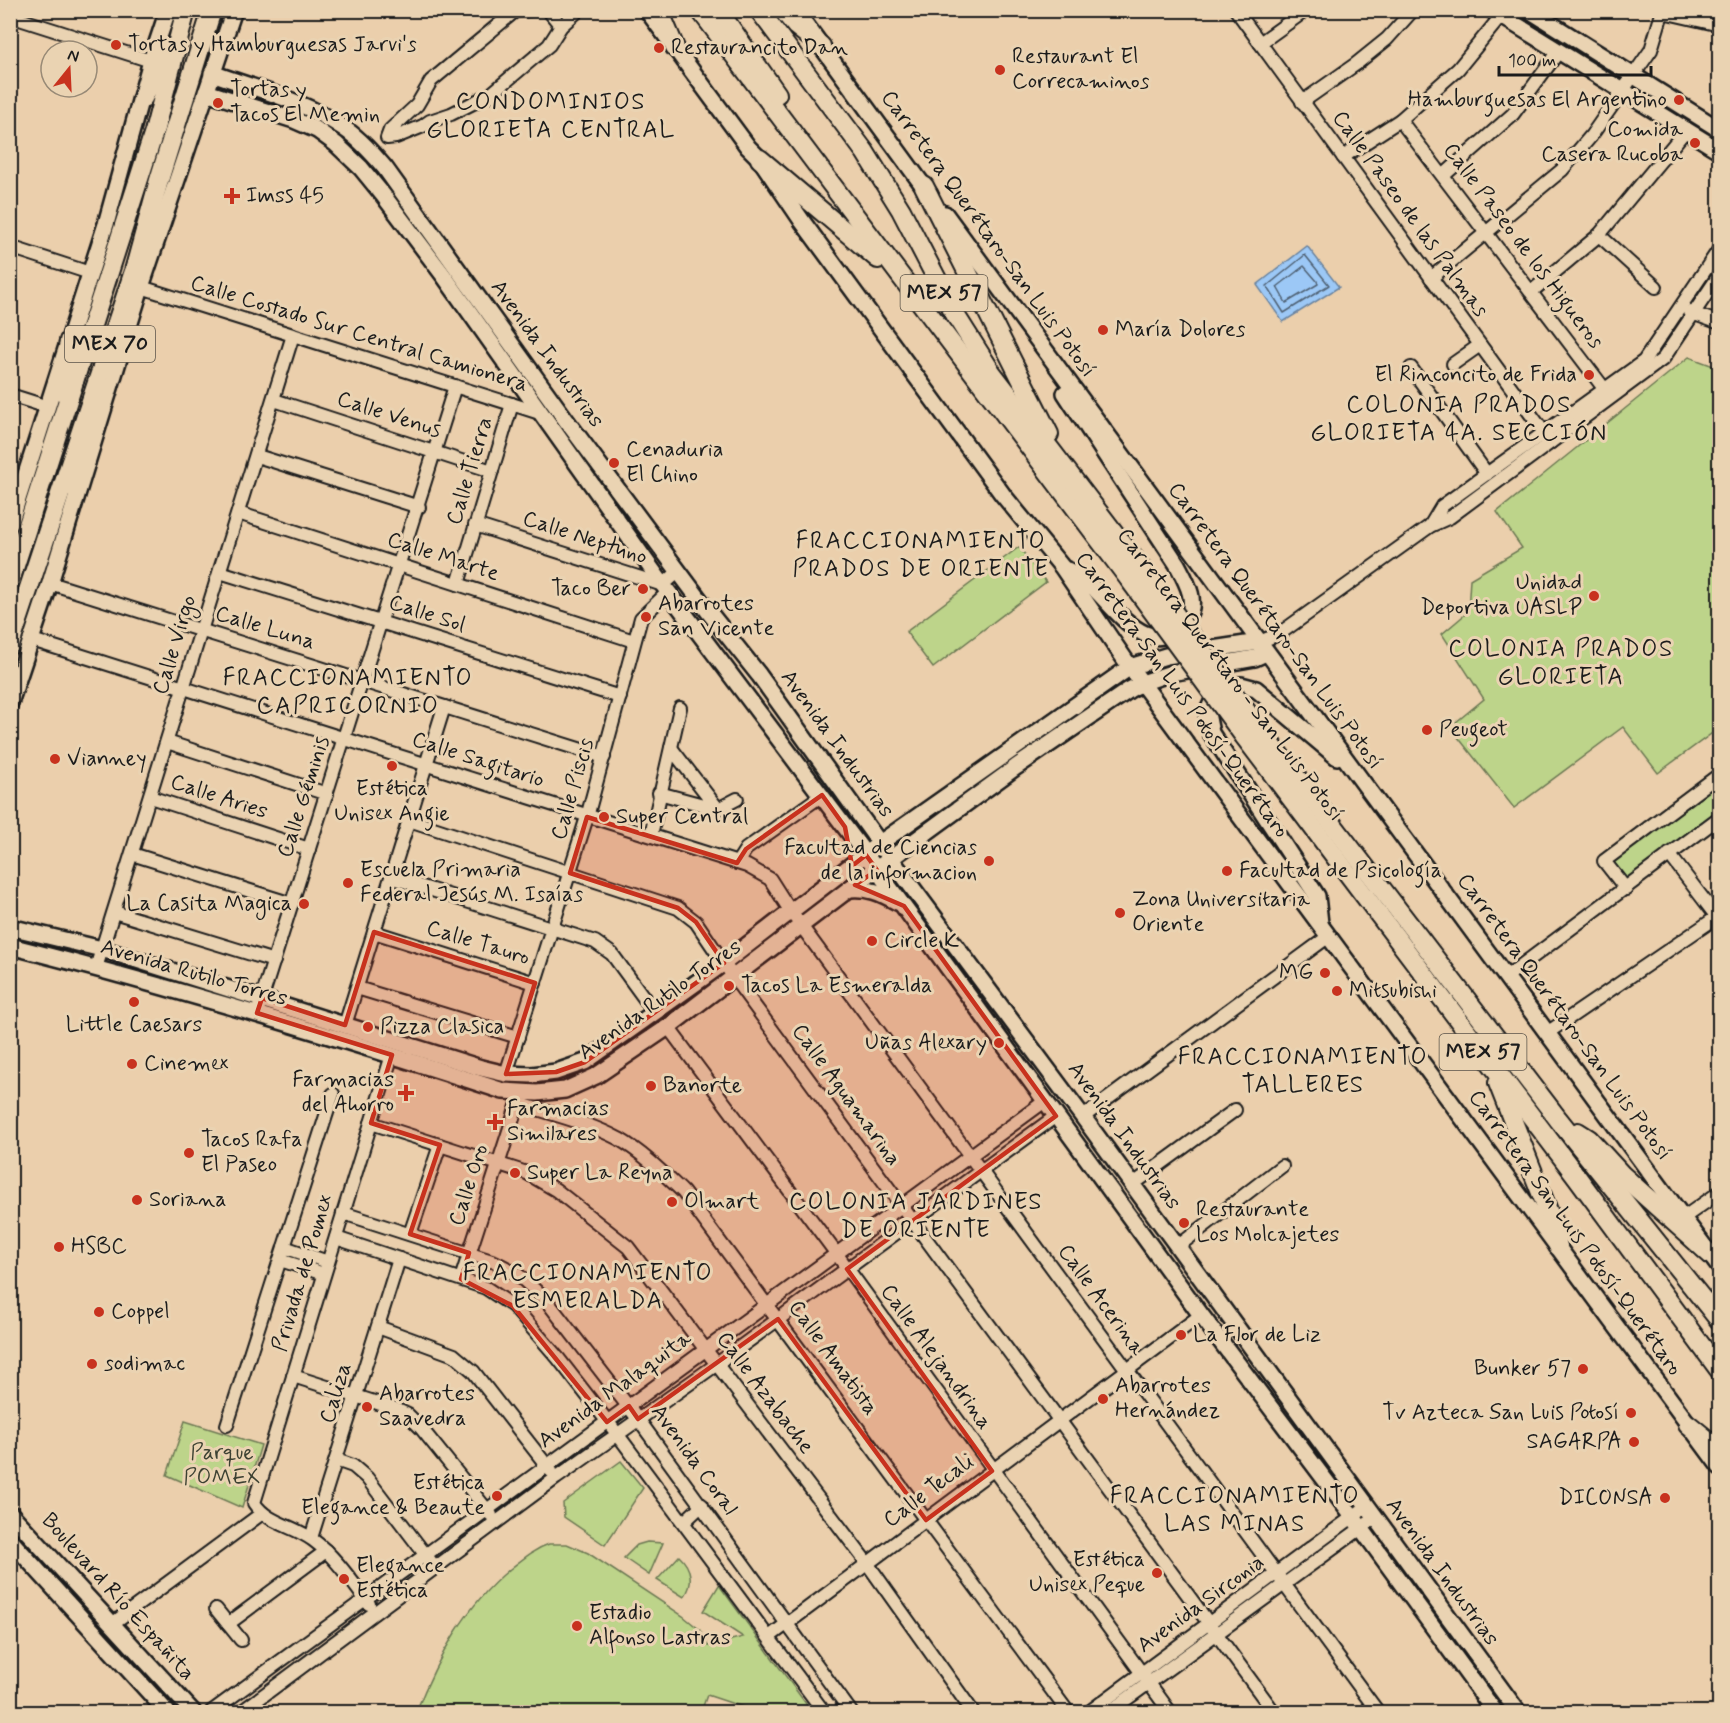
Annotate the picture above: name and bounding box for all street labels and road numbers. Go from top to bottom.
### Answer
street label: Carretera Querétaro-San Luis Potosí [874,85,1102,383]
street label: Calle Paseo de las Palmas [1326,105,1495,323]
street label: Calle Paseo de los Higueros [1434,137,1610,357]
street label: Calle Costado Sur Central Camionera [187,269,531,399]
street label: Avenida Industrias [484,275,610,434]
road number: MEX 57 [900,275,988,311]
road number: MEX 70 [65,326,155,362]
street label: Calle Venus [333,385,445,445]
street label: Calle Tierra [440,414,500,528]
street label: Carretera Querétaro-San Luis Potosí [1161,477,1389,775]
street label: Calle Neptuno [519,505,651,571]
street label: Carretera Querétaro - San Luis Potosí [1110,523,1350,827]
street label: Calle Marte [383,526,503,588]
street label: Carretera San Luis Potosí-Querétaro [1069,546,1295,844]
street label: Calle Sol [385,588,469,640]
street label: Calle Virgo [147,592,206,699]
street label: Calle Luna [212,600,318,656]
street label: Avenida Industrias [774,665,900,824]
street label: Calle Sagitario [407,725,548,797]
street label: Calle Géminis [271,732,337,861]
street label: Calle Piscis [545,735,601,843]
street label: Calle Aries [167,768,271,826]
street label: Carretera Querétaro-San Luis Potosí [1450,868,1678,1166]
street label: Calle Tauro [423,914,533,972]
street label: Avenida Rutilo Torres [97,933,291,1013]
street label: Avenida Rutilo Torres [573,933,747,1067]
street label: Calle Aguamarina [784,1018,907,1172]
road number: MEX 57 [1440,1034,1526,1070]
street label: Avenida Industrias [1061,1057,1187,1216]
street label: Carretera San Luis Potosí-Querétaro [1462,1084,1688,1382]
street label: Calle Oro [443,1141,495,1229]
street label: Privada de Pomex [266,1191,340,1355]
street label: Calle Acerina [1051,1239,1151,1362]
street label: Calle Alejandrina [873,1279,998,1436]
street label: Calle Amatista [782,1295,884,1421]
street label: Avenida Malaquita [533,1324,698,1455]
street label: Calle Azabache [710,1326,820,1460]
street label: Caliza [314,1359,358,1427]
street label: Avenida Coral [644,1399,744,1521]
street label: Calle Tecali [878,1448,980,1534]
street label: Avenida Industrias [1379,1493,1505,1652]
street label: Boulevard Río Españita [35,1507,201,1687]
street label: Avenida Sirconia [1132,1548,1270,1660]

